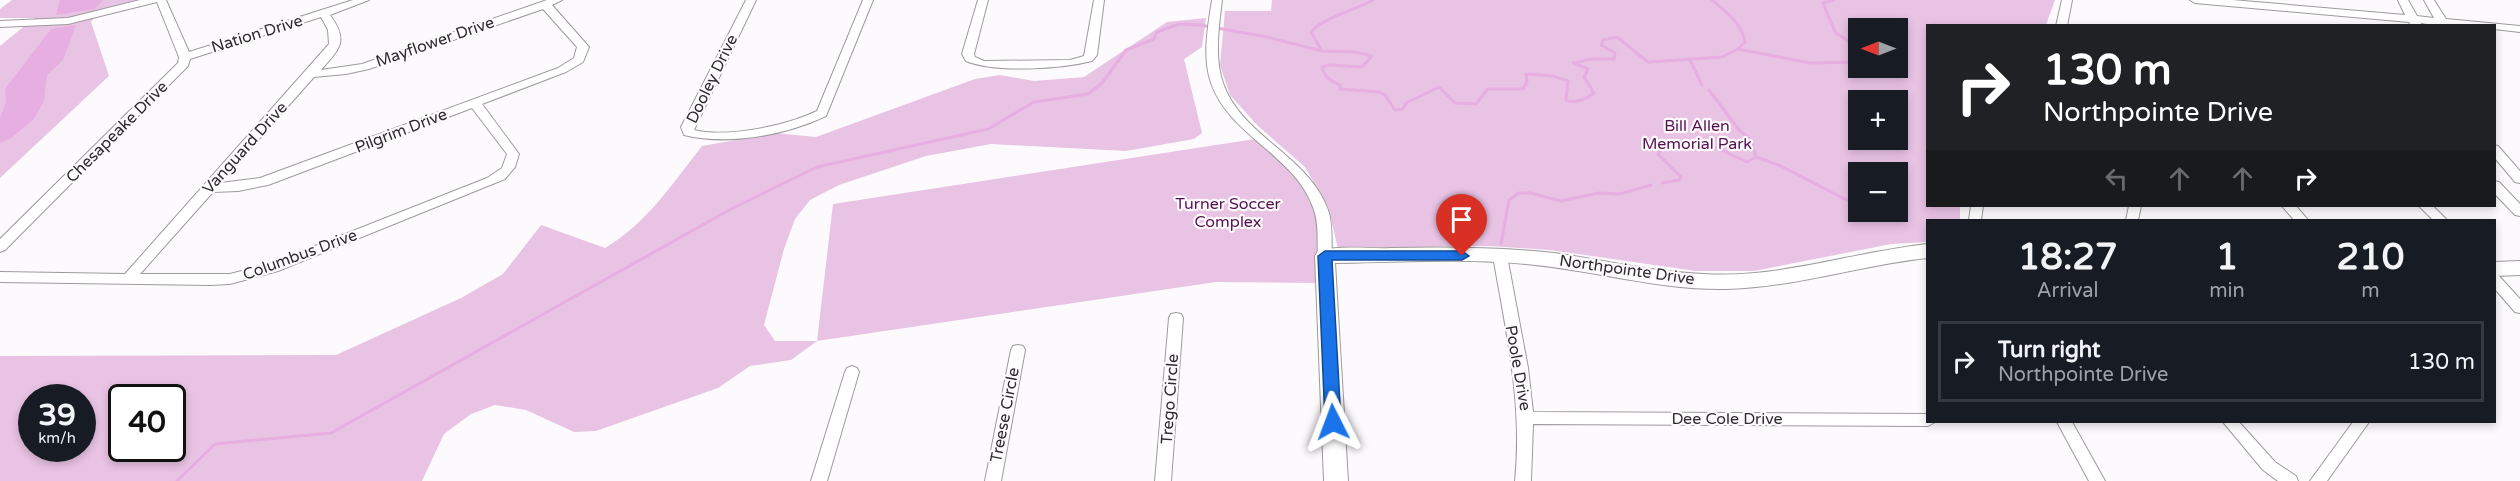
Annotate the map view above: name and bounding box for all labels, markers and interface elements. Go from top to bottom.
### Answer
street label: Nation Drive [209,11,305,57]
street label: Mayflower Drive [373,12,497,72]
north arrow [1848,18,1908,78]
map controls [1848,18,1908,222]
street label: Dooley Drive [682,31,742,127]
text: 130 m [2043,45,2172,96]
icon: right [1944,48,2022,126]
street label: Chesapeake Drive [62,77,172,187]
button: + [1848,90,1908,150]
text: Northpointe Drive [2043,96,2273,129]
street label: Vanguard Drive [198,98,292,198]
street label: Pilgrim Drive [352,104,450,158]
park label: Bill Allen Memorial Park [1642,116,1752,154]
button: − [1848,162,1908,222]
icon: left [2100,162,2133,195]
icon: ahead [2163,162,2196,195]
icon: ahead [2226,162,2259,195]
icon: right [2289,162,2322,195]
park label: Turner Soccer Complex [1175,194,1282,232]
pin [1436,194,1487,256]
icon: arrive [1445,203,1478,236]
street label: Columbus Drive [240,225,360,285]
text: 18:27 [2018,236,2118,279]
text: 1 [2216,236,2238,279]
text: 210 [2336,236,2404,279]
street label: Northpointe Drive [1558,251,1696,289]
text: Arrival [2037,279,2099,303]
text: min [2209,279,2245,303]
text: m [2361,279,2380,303]
street label: Poole Drive [1501,324,1535,412]
text: Turn right [1998,337,2100,363]
icon: right [1947,345,1980,378]
text: 130 m [2408,349,2475,375]
street label: Trego Circle [1157,353,1183,445]
text: Northpointe Drive [1998,363,2168,387]
street label: Treese Circle [986,366,1024,464]
speed limit sign: 40 [108,384,186,462]
position arrow [1301,390,1365,454]
text: 39 [38,397,76,434]
street label: Dee Cole Drive [1671,409,1783,429]
text: km/h [38,429,76,447]

